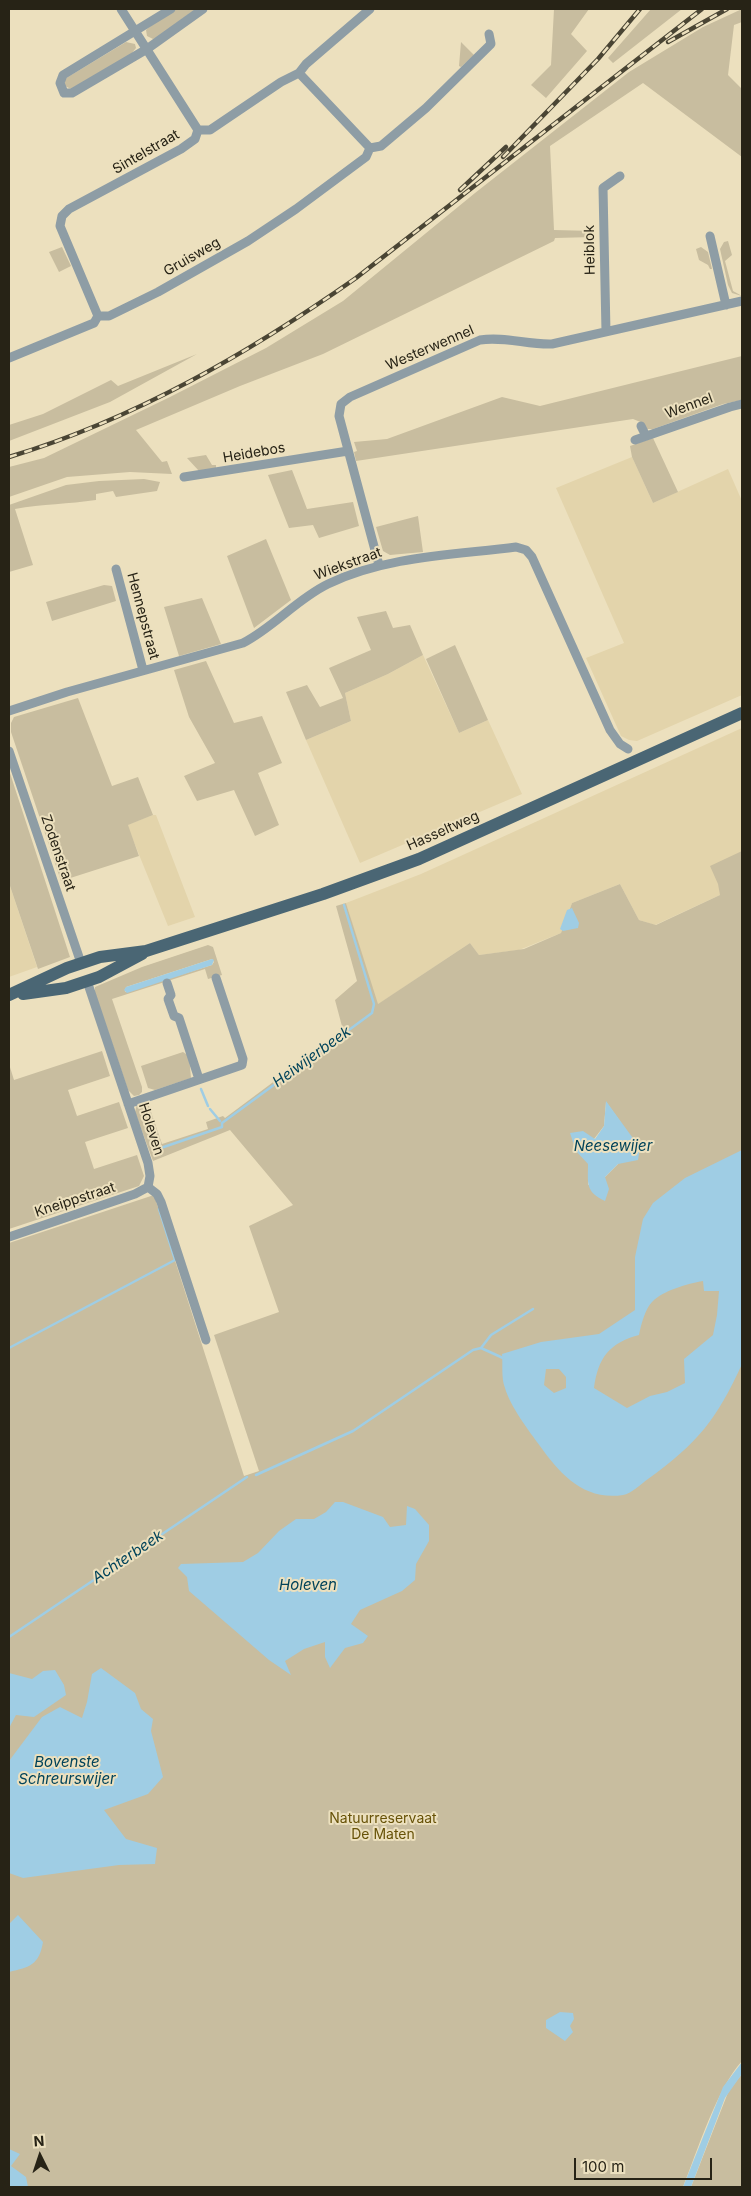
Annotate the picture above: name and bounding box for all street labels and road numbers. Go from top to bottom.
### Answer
street label: Sintelstraat [110,126,182,178]
street label: Heiblok [581,225,599,275]
street label: Gruisweg [161,234,223,280]
street label: Westerwennel [383,322,477,374]
street label: Wennel [663,390,715,422]
street label: Heidebos [221,439,287,467]
street label: Wiekstraat [312,544,384,584]
street label: Hennepstraat [123,571,163,661]
street label: Hasseltweg [404,808,482,854]
street label: Zodenstraat [37,813,79,893]
street label: Holeven [135,1101,167,1157]
street label: Kneippstraat [32,1179,118,1221]

